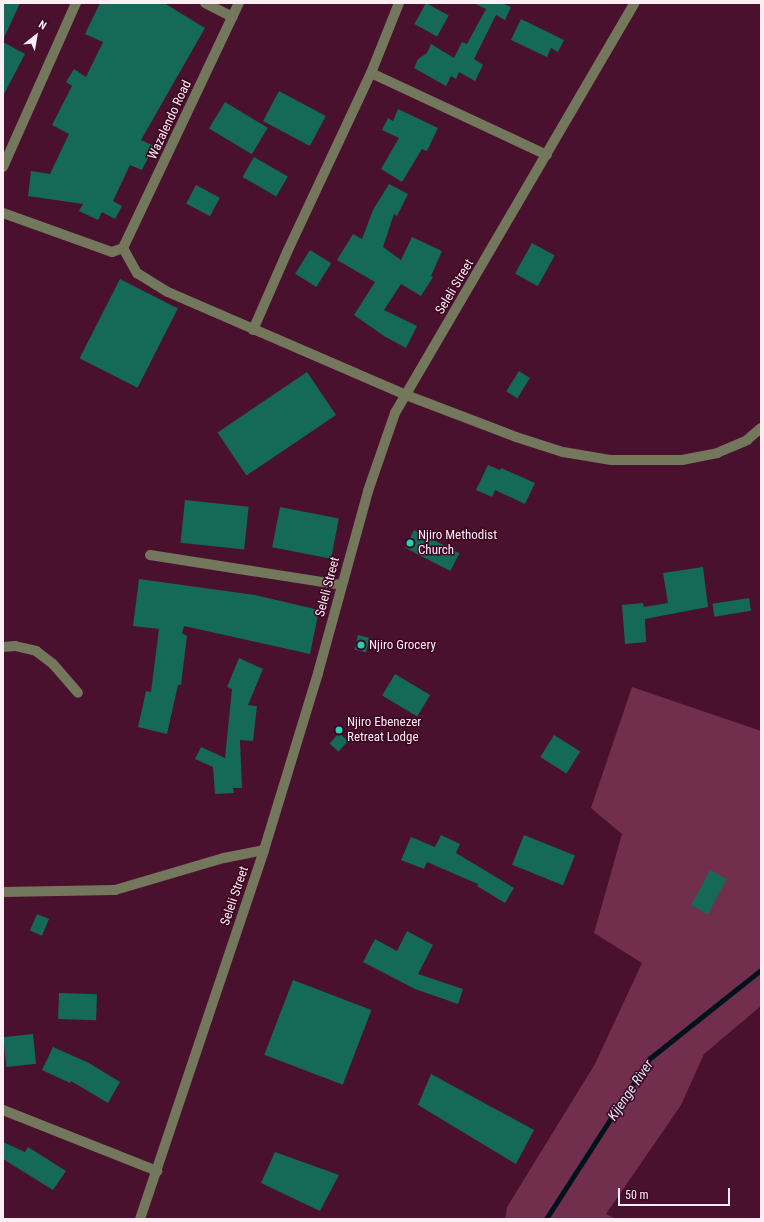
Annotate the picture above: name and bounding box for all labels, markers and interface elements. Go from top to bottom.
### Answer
north arrow [16,16,56,56]
text: N [36,18,49,33]
street label: Wazalendo Road [145,78,195,162]
street label: Seleli Street [433,257,477,317]
place label: Njiro Methodist Church [418,528,497,559]
marker: Njiro Methodist Church [405,538,415,548]
street label: Seleli Street [313,555,343,619]
place label: Njiro Grocery [369,637,436,653]
marker: Njiro Grocery [356,640,366,650]
place label: Njiro Ebenezer Retreat Lodge [347,715,421,746]
marker: Njiro Ebenezer Retreat Lodge [334,725,344,735]
street label: Seleli Street [218,864,252,928]
water label: Kijenge River [604,1057,656,1123]
scale bar [620,1180,732,1206]
text: 50 m [625,1188,649,1202]

